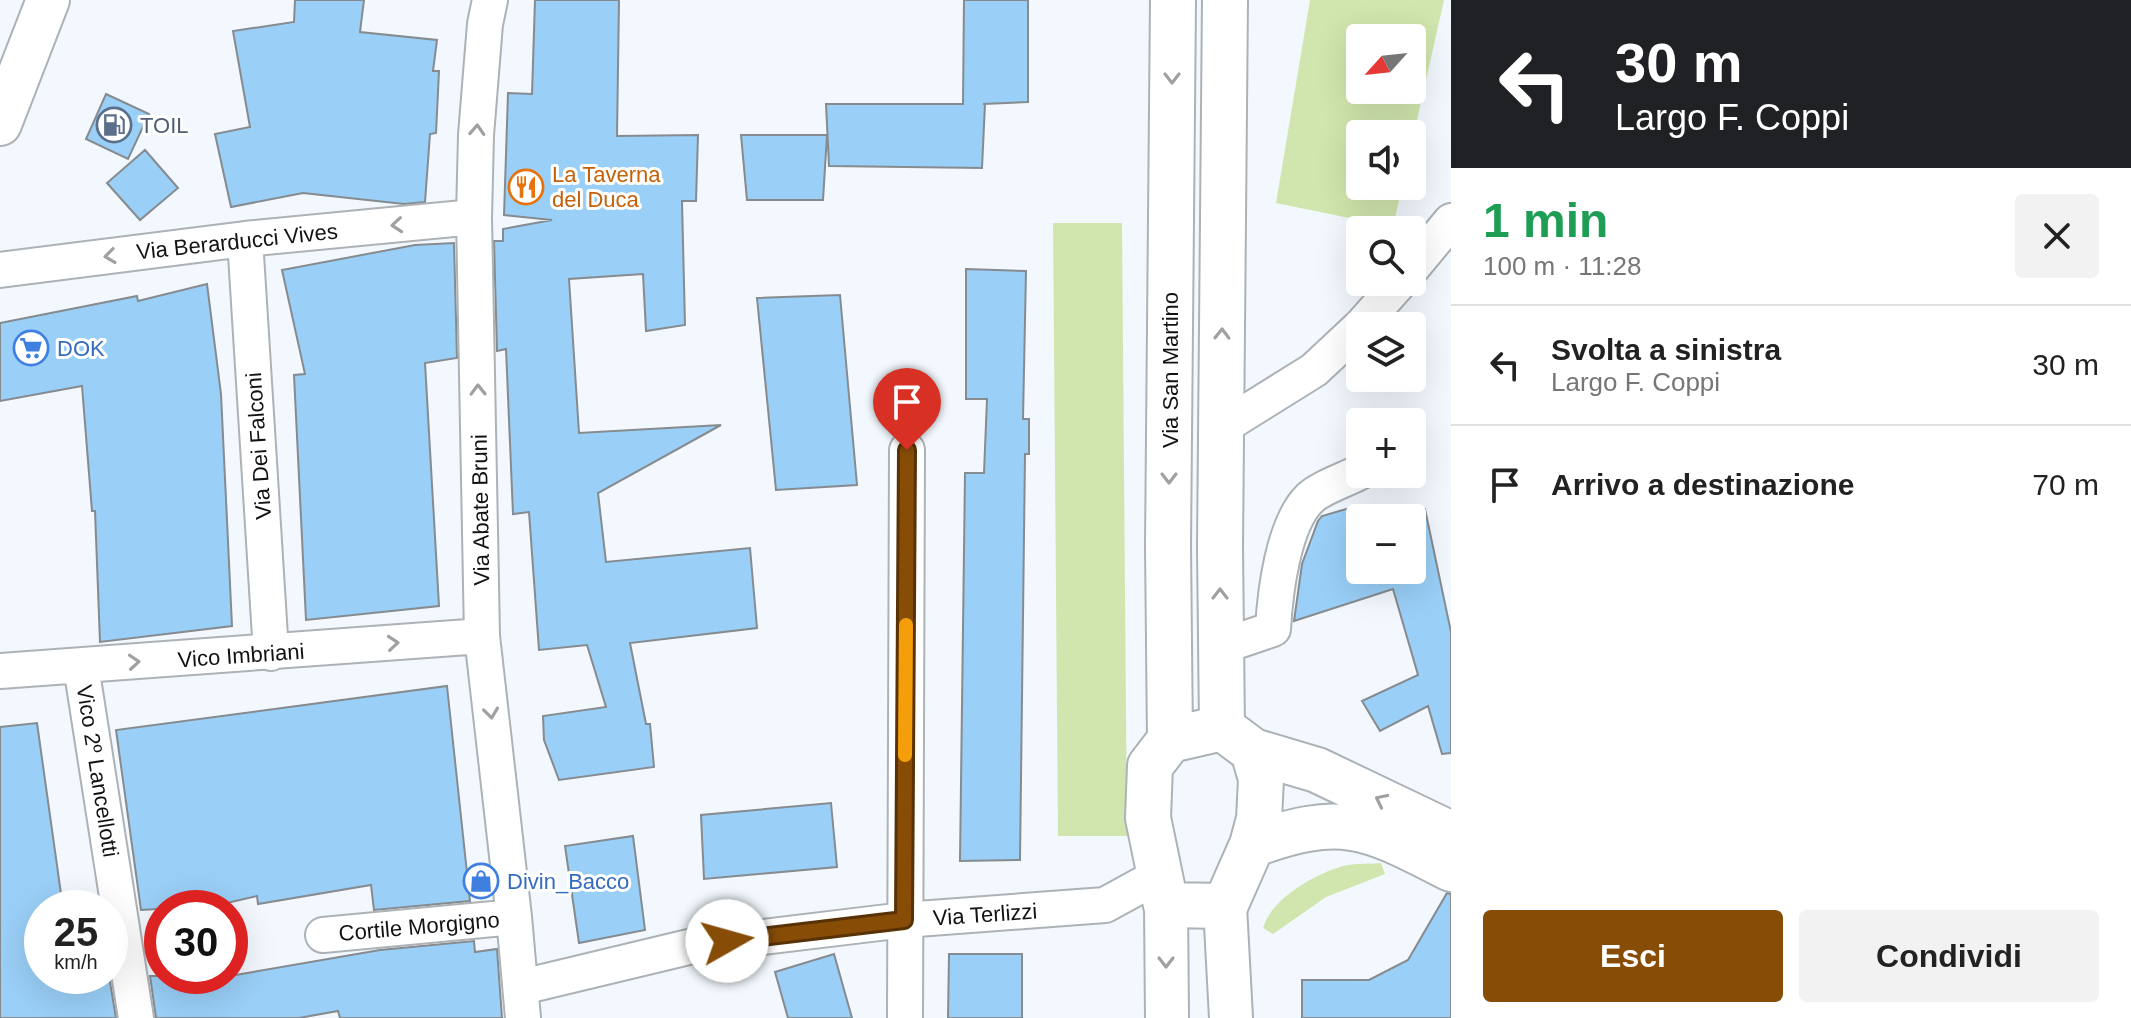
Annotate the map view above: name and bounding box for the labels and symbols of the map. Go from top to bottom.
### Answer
north arrow [1346,24,1426,104]
one-way arrow [1163,72,1181,85]
fuel station icon: TOIL [95,106,133,144]
place label: TOIL [140,113,189,138]
one-way arrow [468,123,485,136]
place label: La Taverna del Duca [552,162,661,212]
restaurant icon: La Taverna del Duca [507,168,545,206]
one-way arrow [390,216,403,233]
street label: Via Berarducci Vives [135,218,339,264]
one-way arrow [104,247,117,264]
street label: Via San Martino [1158,292,1183,448]
one-way arrow [1213,327,1231,340]
supermarket icon: DOK [12,329,50,367]
place label: DOK [57,336,105,361]
pin [873,368,941,450]
street label: Via Dei Falconi [241,371,276,520]
one-way arrow [470,383,487,396]
street label: Via Abate Bruni [467,434,494,586]
one-way arrow [1160,472,1178,485]
one-way arrow [1211,587,1229,600]
one-way arrow [387,635,400,652]
street label: Vico Imbriani [177,639,305,672]
one-way arrow [128,654,141,671]
street label: Vico 2º Lancellotti [72,683,123,859]
one-way arrow [482,707,499,720]
one-way arrow [1374,795,1389,810]
shop icon: Divin_Bacco [462,862,500,900]
place label: Divin_Bacco [507,869,629,894]
speed limit sign: 30 [144,890,248,994]
street label: Via Terlizzi [932,898,1038,931]
position arrow [685,899,769,983]
street label: Cortile Morgigno [338,907,501,946]
one-way arrow [1157,956,1175,969]

